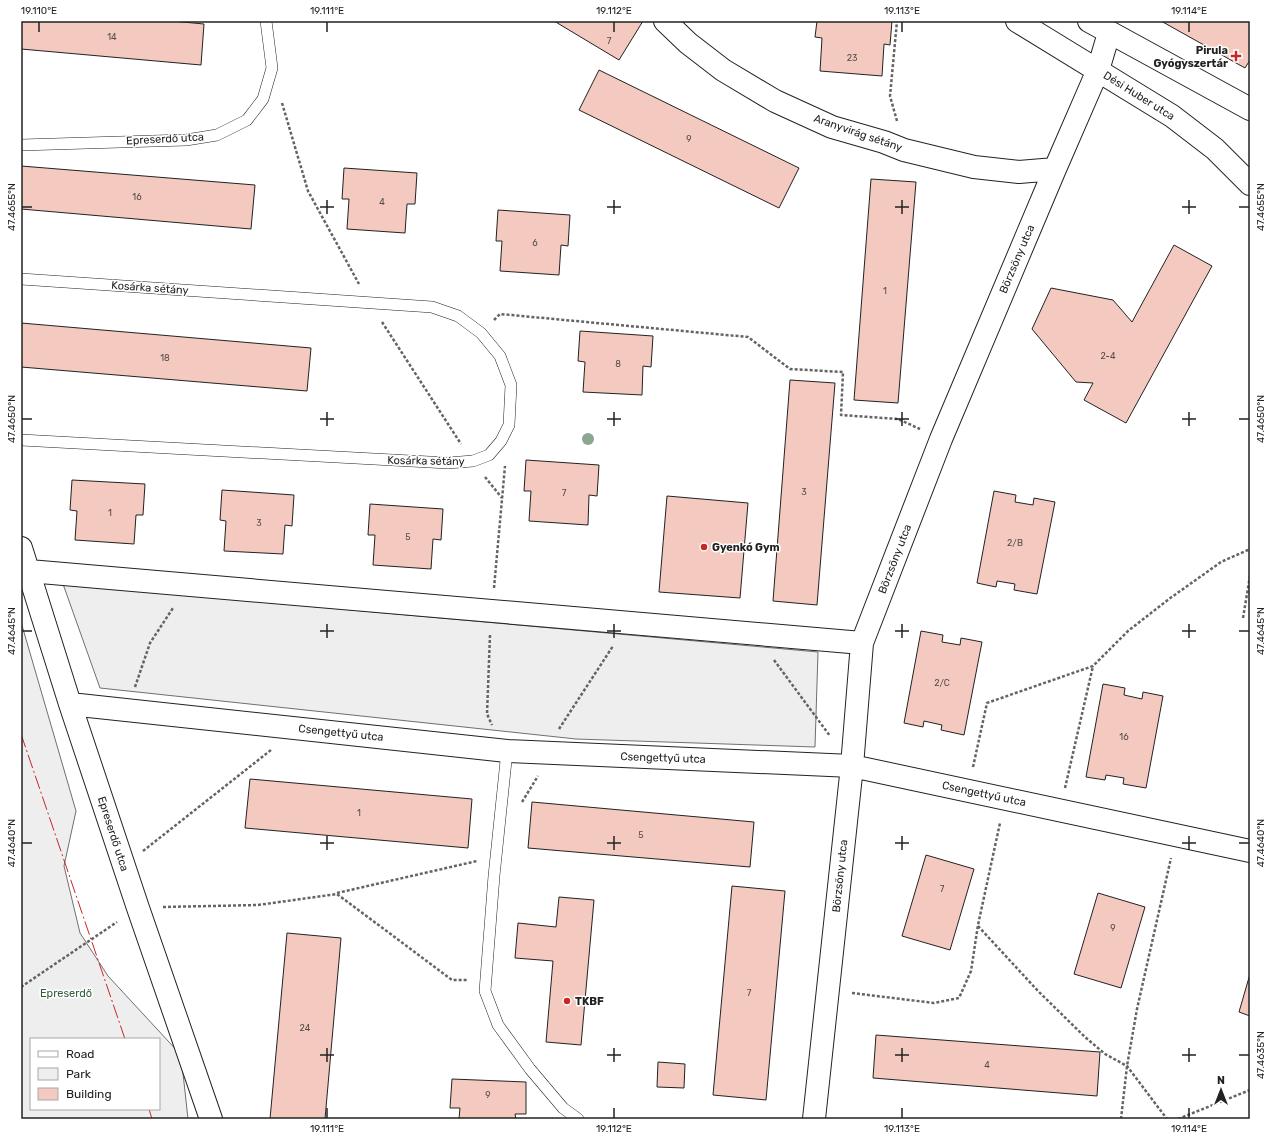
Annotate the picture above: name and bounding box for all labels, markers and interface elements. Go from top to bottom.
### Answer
text: 19.110°E [21,5,57,17]
text: 19.111°E [310,5,344,17]
text: 19.112°E [596,5,632,17]
text: 19.113°E [884,5,920,17]
text: 19.114°E [1171,5,1207,17]
house number: 14 [107,32,117,42]
house number: 7 [607,36,612,46]
place label: Pirula Gyógyszertár [1153,44,1228,70]
marker: Pirula Gyógyszertár [1231,51,1241,61]
house number: 23 [847,53,857,63]
street label: Dési Huber utca [1101,69,1177,123]
street label: Aranyvirág sétány [812,112,904,154]
street label: Epreserdő utca [126,130,204,148]
house number: 9 [686,134,692,144]
text: 47.4655°N [6,183,18,231]
text: 47.4655°N [1255,183,1267,231]
house number: 16 [132,192,142,202]
house number: 4 [379,197,385,207]
street label: Börzsöny utca [997,223,1037,295]
house number: 6 [532,238,538,248]
street label: Kosárka sétány [111,279,189,297]
house number: 1 [883,286,887,296]
house number: 2-4 [1100,351,1116,361]
house number: 18 [160,353,170,363]
house number: 8 [615,359,621,369]
text: 47.4650°N [6,395,18,443]
text: 47.4650°N [1255,395,1267,443]
street label: Kosárka sétány [387,454,465,468]
house number: 3 [801,487,807,497]
house number: 7 [562,488,567,498]
house number: 1 [108,508,112,518]
house number: 3 [256,518,262,528]
street label: Börzsöny utca [876,522,914,596]
house number: 5 [405,532,411,542]
house number: 2/B [1007,538,1023,548]
place label: Gyenkó Gym [712,541,780,554]
marker: Gyenkó Gym [699,542,709,552]
text: 47.4645°N [6,607,18,655]
text: 47.4645°N [1255,607,1267,655]
house number: 2/C [934,678,950,688]
street label: Csengettyű utca [298,722,384,744]
house number: 16 [1119,732,1129,742]
street label: Csengettyű utca [620,750,706,766]
street label: Csengettyű utca [941,779,1027,809]
street label: Epreserdő utca [95,795,131,873]
house number: 1 [357,808,361,818]
text: 47.4640°N [6,819,18,867]
text: 47.4640°N [1255,819,1267,867]
house number: 5 [638,830,644,840]
street label: Börzsöny utca [830,839,850,913]
house number: 7 [940,884,945,894]
house number: 9 [1110,923,1116,933]
park label: Epreserdő [40,987,92,1000]
house number: 7 [747,988,752,998]
place label: TKBF [575,995,604,1008]
marker: TKBF [562,996,572,1006]
house number: 24 [300,1023,311,1033]
text: 47.4635°N [1255,1031,1267,1079]
legend [30,1038,160,1110]
text: Road [66,1047,94,1061]
house number: 4 [984,1060,990,1070]
text: Park [66,1067,92,1081]
north arrow [1201,1070,1241,1110]
text: N [1217,1074,1225,1087]
text: Building [66,1087,112,1101]
house number: 9 [485,1090,491,1100]
text: 19.111°E [310,1123,344,1135]
text: 19.112°E [596,1123,632,1135]
text: 19.113°E [884,1123,920,1135]
text: 19.114°E [1171,1123,1207,1135]

